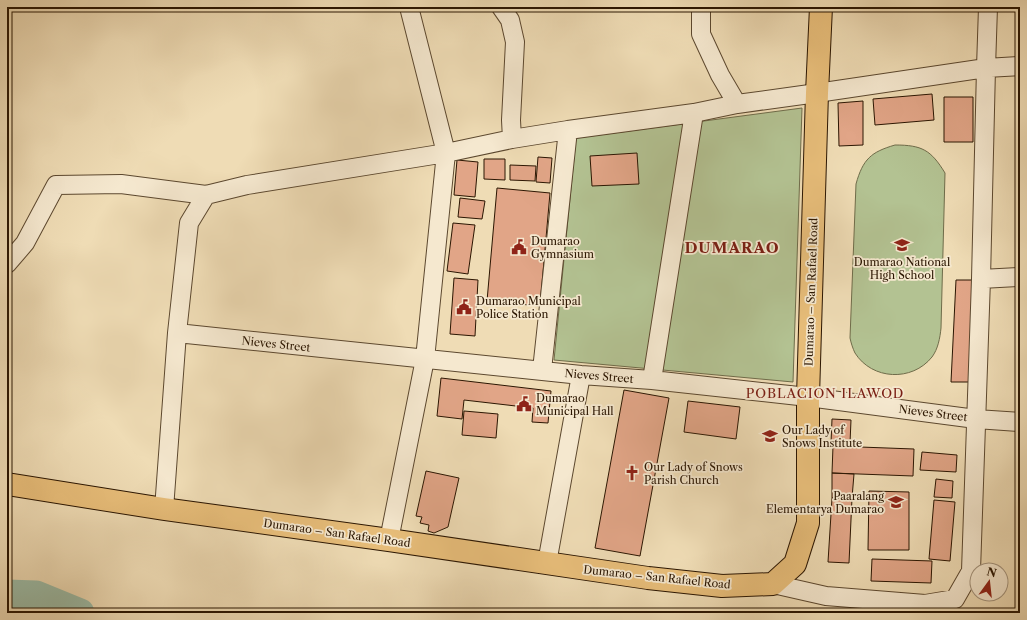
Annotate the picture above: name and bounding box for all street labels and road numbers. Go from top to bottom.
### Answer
street label: Dumarao – San Rafael Road [801,217,821,366]
street label: Nieves Street [241,333,311,355]
street label: Nieves Street [564,366,634,386]
street label: Nieves Street [898,402,968,424]
street label: Dumarao – San Rafael Road [263,516,412,550]
street label: Dumarao – San Rafael Road [583,562,732,592]

